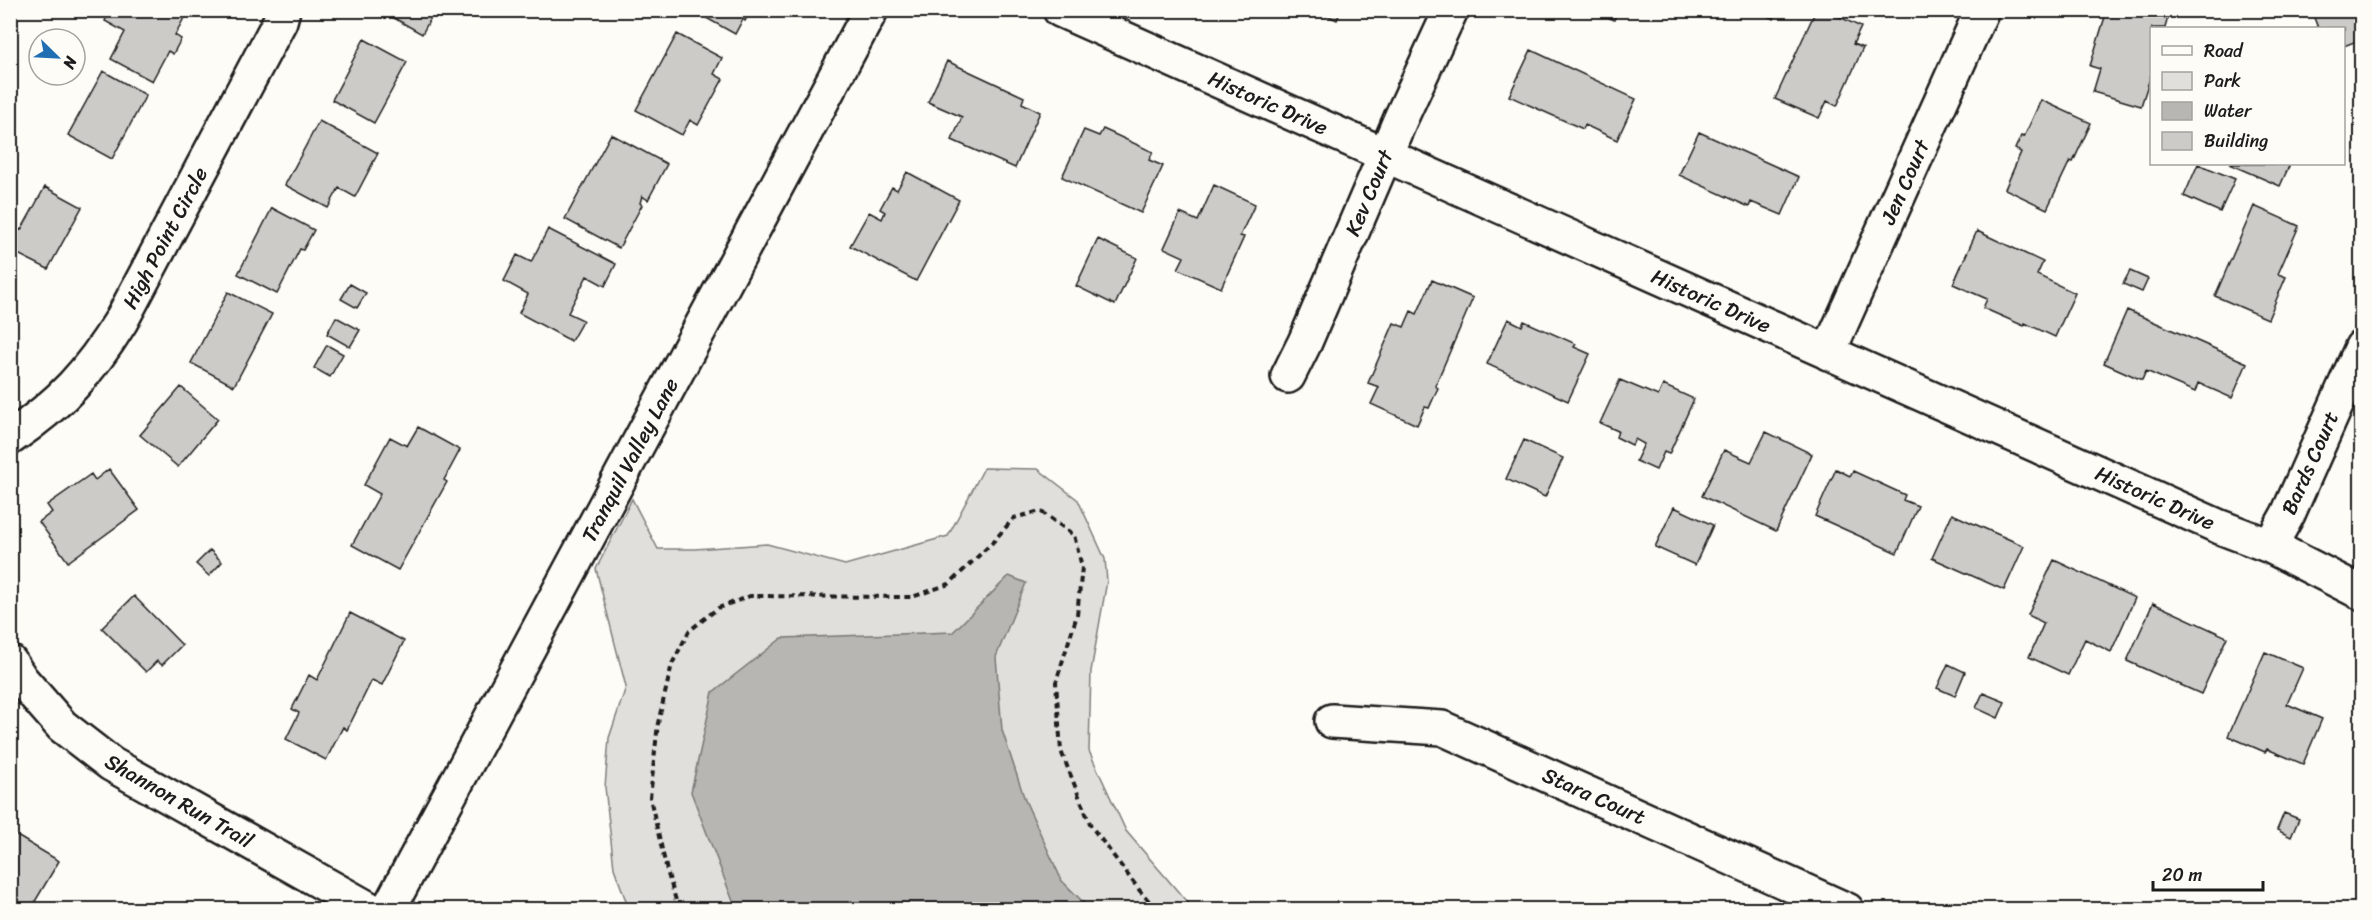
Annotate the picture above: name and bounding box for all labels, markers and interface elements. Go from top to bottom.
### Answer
north arrow [27,27,87,87]
legend [2150,27,2345,165]
text: Road [2204,35,2244,67]
text: N [54,51,86,75]
street label: Historic Drive [1202,60,1334,146]
text: Park [2204,65,2241,97]
text: Water [2204,95,2253,127]
text: Building [2204,125,2268,157]
street label: Jen Court [1869,132,1941,232]
street label: Kev Court [1334,142,1405,242]
street label: High Point Circle [111,160,219,316]
street label: Historic Drive [1645,258,1777,344]
street label: Tranquil Valley Lane [570,371,690,549]
street label: Bards Court [2270,405,2350,521]
street label: Historic Drive [2089,455,2221,541]
street label: Shannon Run Trail [97,743,261,860]
street label: Stara Court [1536,756,1652,836]
scale bar [2153,854,2262,892]
text: 20 m [2162,859,2202,891]

